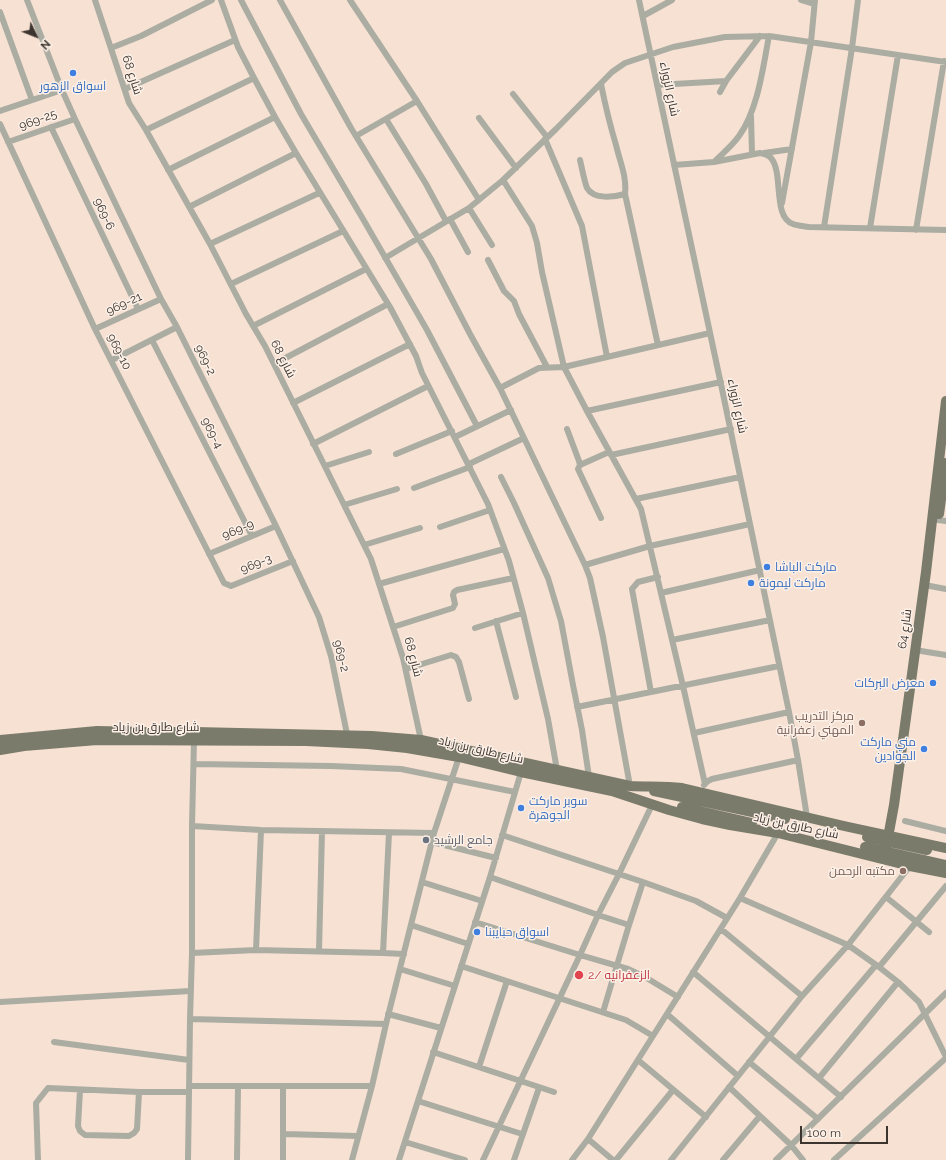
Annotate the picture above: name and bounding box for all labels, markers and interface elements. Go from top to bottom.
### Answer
north arrow [16,16,56,56]
text: N [38,37,53,52]
street label: شارع 68 [119,53,145,97]
street label: شارع الزوراء [656,60,682,118]
marker: اسواق الزهور [68,68,78,78]
place label: اسواق الزهور [40,79,106,93]
street label: 969-25 [17,107,59,133]
street label: 969-6 [90,196,118,232]
street label: 969-21 [104,290,144,318]
street label: 969-10 [104,331,134,373]
street label: شارع 68 [267,338,299,380]
street label: 969-2 [191,342,219,378]
street label: شارع الزوراء [724,377,750,435]
street label: 969-4 [198,415,226,451]
street label: 969-9 [220,517,256,543]
street label: 969-3 [238,551,274,577]
place label: ماركت الباشا [775,560,837,574]
marker: ماركت الباشا [762,562,772,572]
place label: ماركت ليمونة [759,576,826,590]
marker: ماركت ليمونة [746,578,756,588]
street label: شارع 64 [895,608,915,650]
street label: شارع 68 [401,636,425,678]
street label: 969-2 [330,638,352,674]
place label: معرض البركات [855,676,925,690]
marker: معرض البركات [928,678,938,688]
place label: مركز التدريب المهني زعفرانية [777,709,854,737]
marker: مركز التدريب المهني زعفرانية [857,718,867,728]
street label: شارع طارق بن زياد [113,720,199,734]
street label: شارع طارق بن زياد [437,733,525,767]
place label: مني ماركت الجوادين [860,735,916,763]
marker: مني ماركت الجوادين [919,744,929,754]
place label: سوبر ماركت الجوهرة [529,794,587,822]
marker: سوبر ماركت الجوهرة [516,803,526,813]
street label: شارع طارق بن زياد [752,810,840,842]
place label: جامع الرشيد [434,833,493,847]
marker: جامع الرشيد [421,835,431,845]
place label: مكتبه الرحمن [829,864,895,878]
marker: مكتبه الرحمن [898,866,908,876]
place label: اسواق حبايبنا [485,925,549,939]
marker: اسواق حبايبنا [472,927,482,937]
place label: الزعفرانيه /2 [588,968,650,982]
marker: الزعفرانيه /2 [573,969,585,981]
scale bar [802,1118,890,1144]
text: 100 m [807,1126,841,1140]

